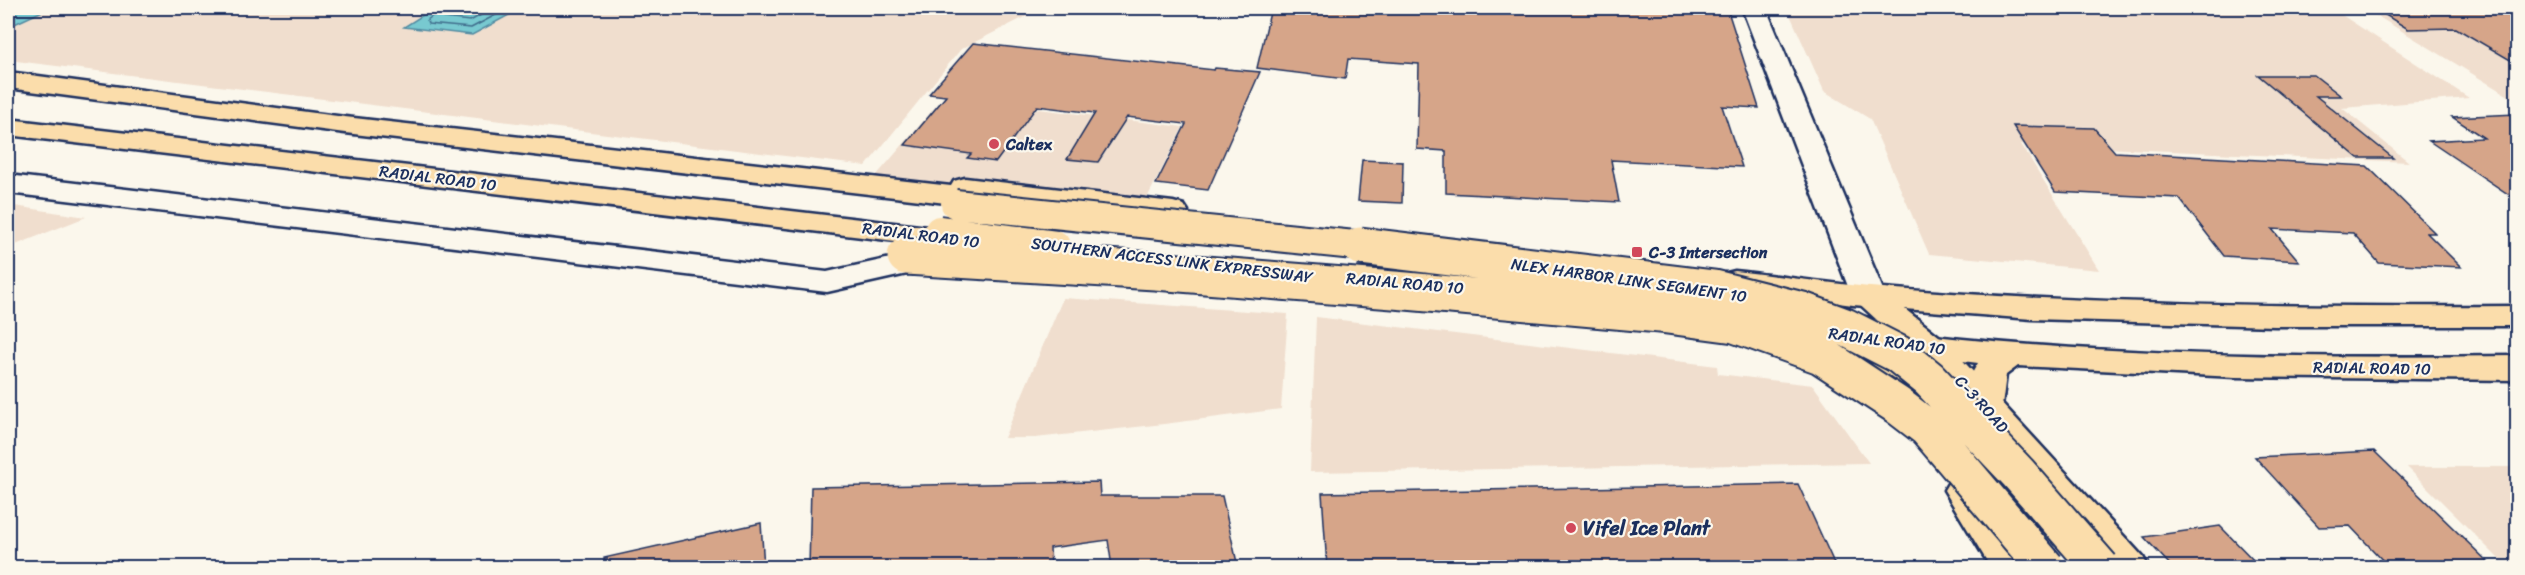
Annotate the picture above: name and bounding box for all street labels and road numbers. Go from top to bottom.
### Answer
street label: RADIAL ROAD 10 [378,156,498,200]
street label: RADIAL ROAD 10 [861,213,981,257]
street label: SOUTHERN ACCESS LINK EXPRESSWAY [1030,228,1315,292]
street label: NLEX HARBOR LINK SEGMENT 10 [1509,249,1749,311]
street label: RADIAL ROAD 10 [1345,263,1465,303]
street label: RADIAL ROAD 10 [1827,318,1947,364]
street label: RADIAL ROAD 10 [2313,352,2431,384]
street label: C-3 ROAD [1948,368,2017,440]

